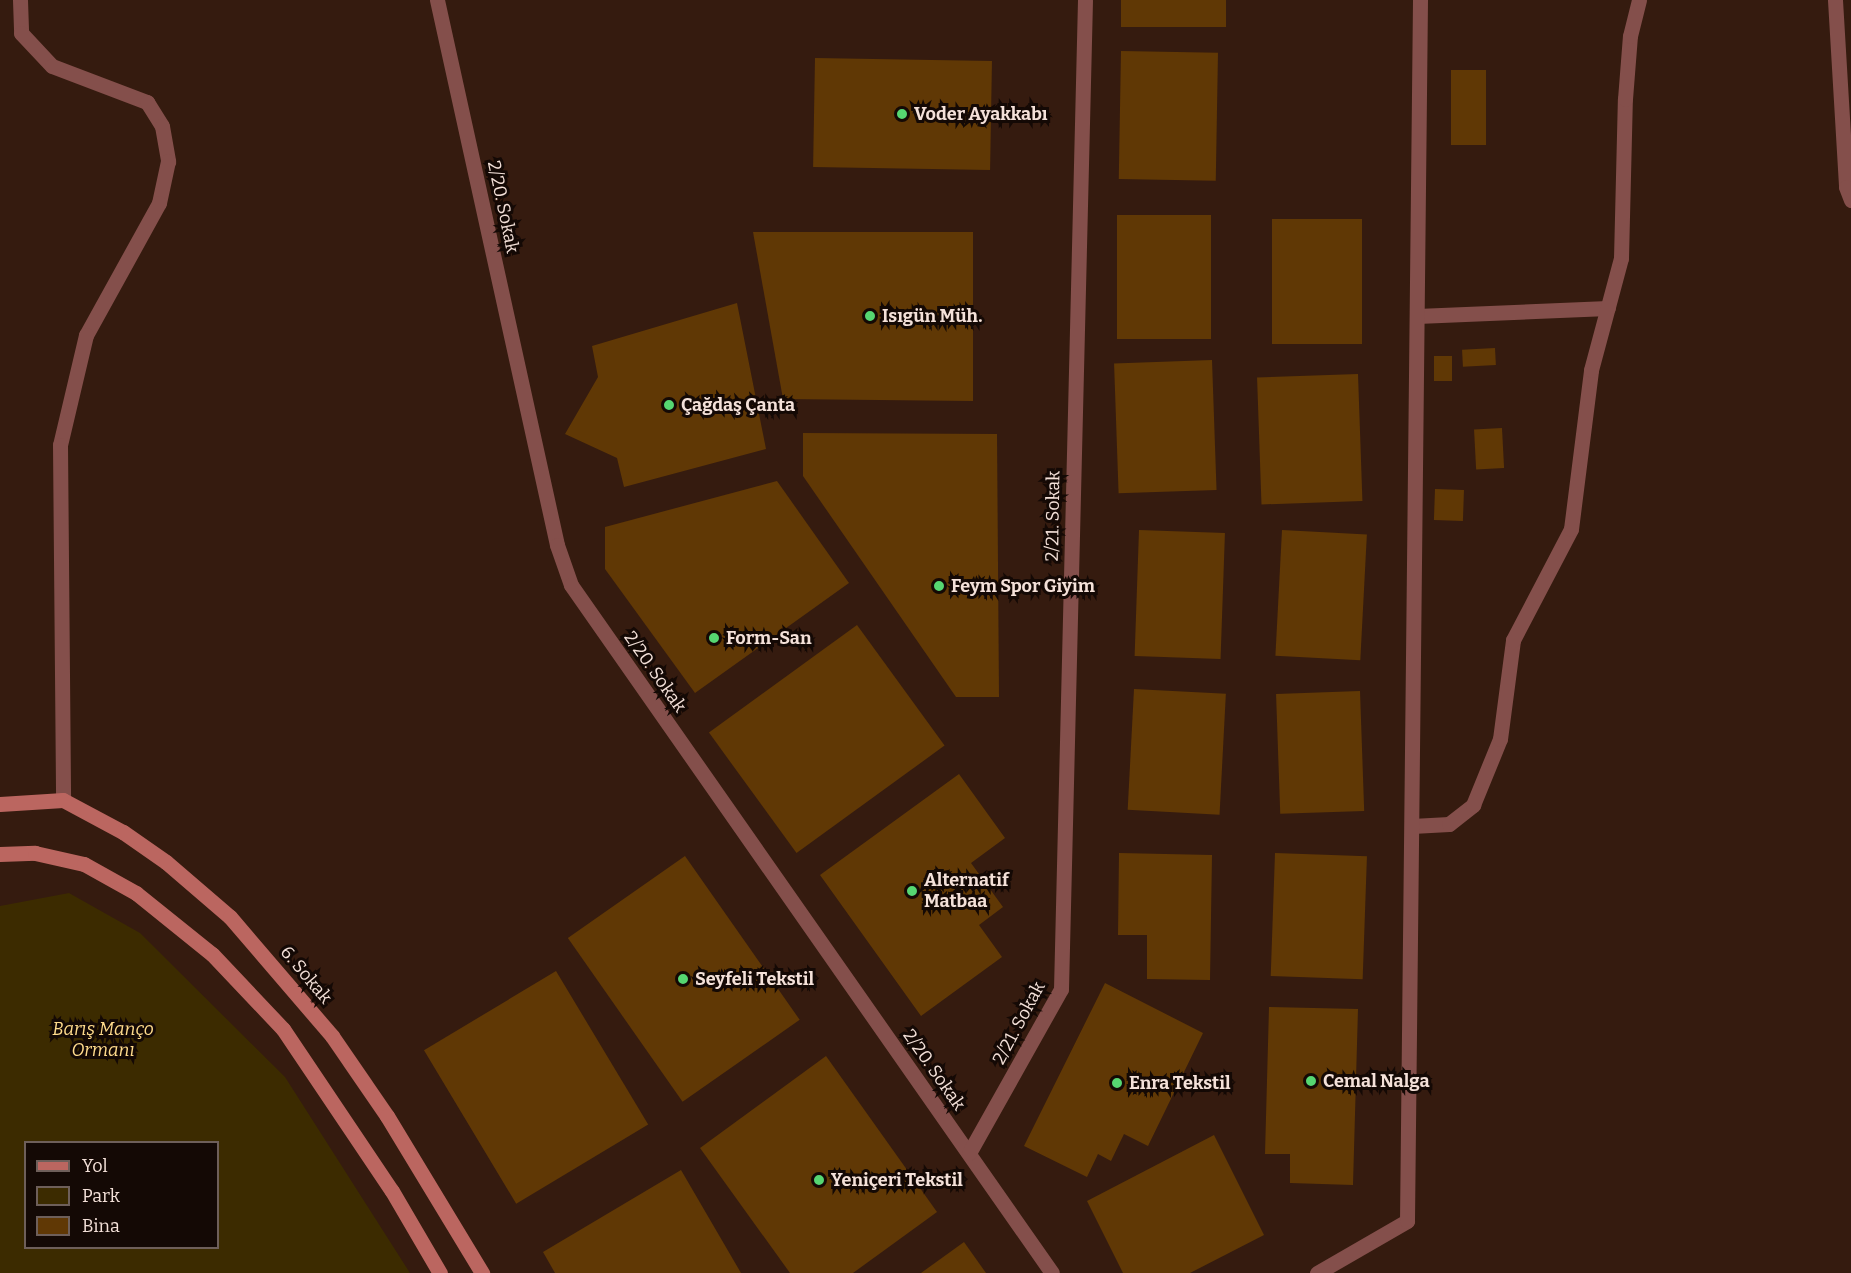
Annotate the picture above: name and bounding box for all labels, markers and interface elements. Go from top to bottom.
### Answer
place label: Voder Ayakkabı [914,103,1047,125]
marker: Voder Ayakkabı [895,107,909,121]
street label: 2/20. Sokak [483,159,523,255]
place label: Isıgün Müh. [882,305,982,327]
marker: Isıgün Müh. [863,309,877,323]
place label: Çağdaş Çanta [681,394,795,416]
marker: Çağdaş Çanta [662,398,676,412]
street label: 2/21. Sokak [1041,470,1065,562]
place label: Feym Spor Giyim [951,575,1095,597]
marker: Feym Spor Giyim [932,579,946,593]
street label: 2/20. Sokak [619,627,691,717]
place label: Form-San [726,627,811,649]
marker: Form-San [707,631,721,645]
place label: Alternatif Matbaa [924,870,1009,912]
marker: Alternatif Matbaa [905,884,919,898]
street label: 6. Sokak [276,942,336,1008]
place label: Seyfeli Tekstil [695,968,814,990]
marker: Seyfeli Tekstil [676,972,690,986]
street label: 2/21. Sokak [988,978,1050,1068]
park label: Barış Manço Ormanı [52,1019,154,1062]
street label: 2/20. Sokak [898,1025,970,1115]
place label: Cemal Nalga [1323,1070,1429,1092]
place label: Enra Tekstil [1129,1072,1230,1094]
marker: Cemal Nalga [1304,1074,1318,1088]
marker: Enra Tekstil [1110,1076,1124,1090]
legend [24,1141,219,1249]
text: Yol [82,1155,108,1177]
place label: Yeniçeri Tekstil [831,1169,963,1191]
marker: Yeniçeri Tekstil [812,1173,826,1187]
text: Park [82,1185,120,1207]
text: Bina [82,1215,120,1237]

